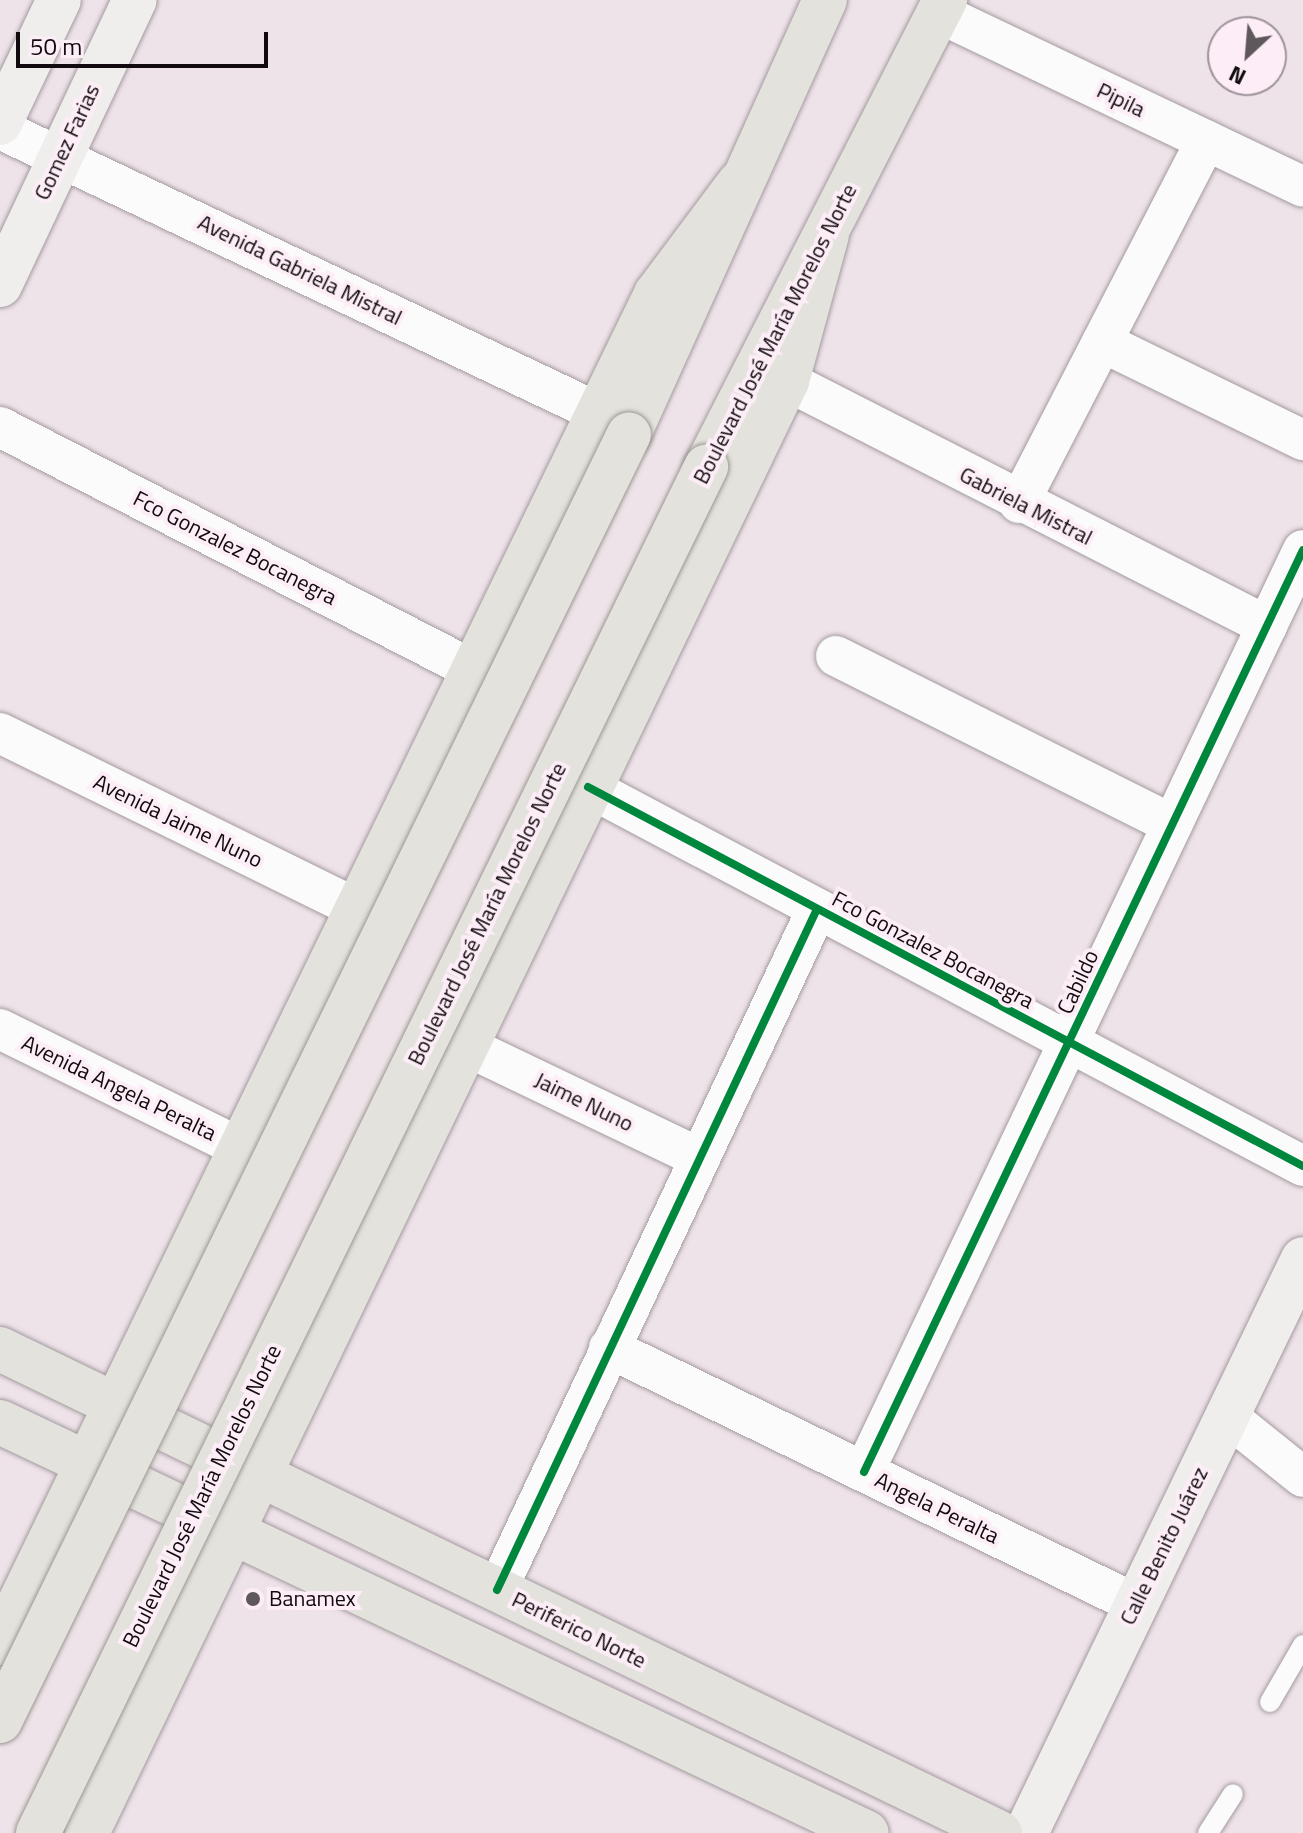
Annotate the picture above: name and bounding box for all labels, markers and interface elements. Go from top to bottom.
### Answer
scale bar [20,16,272,66]
north arrow [1207,16,1287,96]
text: 50 m [30,28,82,64]
text: N [1223,57,1252,94]
street label: Pipila [1093,77,1149,123]
street label: Gomez Farias [29,80,105,204]
street label: Boulevard José María Morelos Norte [688,180,862,488]
street label: Avenida Gabriela Mistral [194,209,406,331]
street label: Gabriela Mistral [955,461,1097,551]
street label: Fco Gonzalez Bocanegra [129,485,341,611]
street label: Boulevard José María Morelos Norte [402,759,572,1069]
street label: Avenida Jaime Nuno [89,769,267,873]
street label: Fco Gonzalez Bocanegra [828,886,1038,1014]
street label: Cabildo [1052,946,1104,1018]
street label: Avenida Angela Peralta [17,1029,221,1147]
street label: Jaime Nuno [530,1067,638,1137]
street label: Boulevard José María Morelos Norte [117,1341,287,1651]
street label: Calle Benito Juárez [1114,1463,1214,1629]
street label: Angela Peralta [871,1467,1003,1549]
place label: Banamex [269,1586,356,1612]
street label: Periferico Norte [508,1586,650,1674]
marker: Banamex [244,1590,262,1608]

